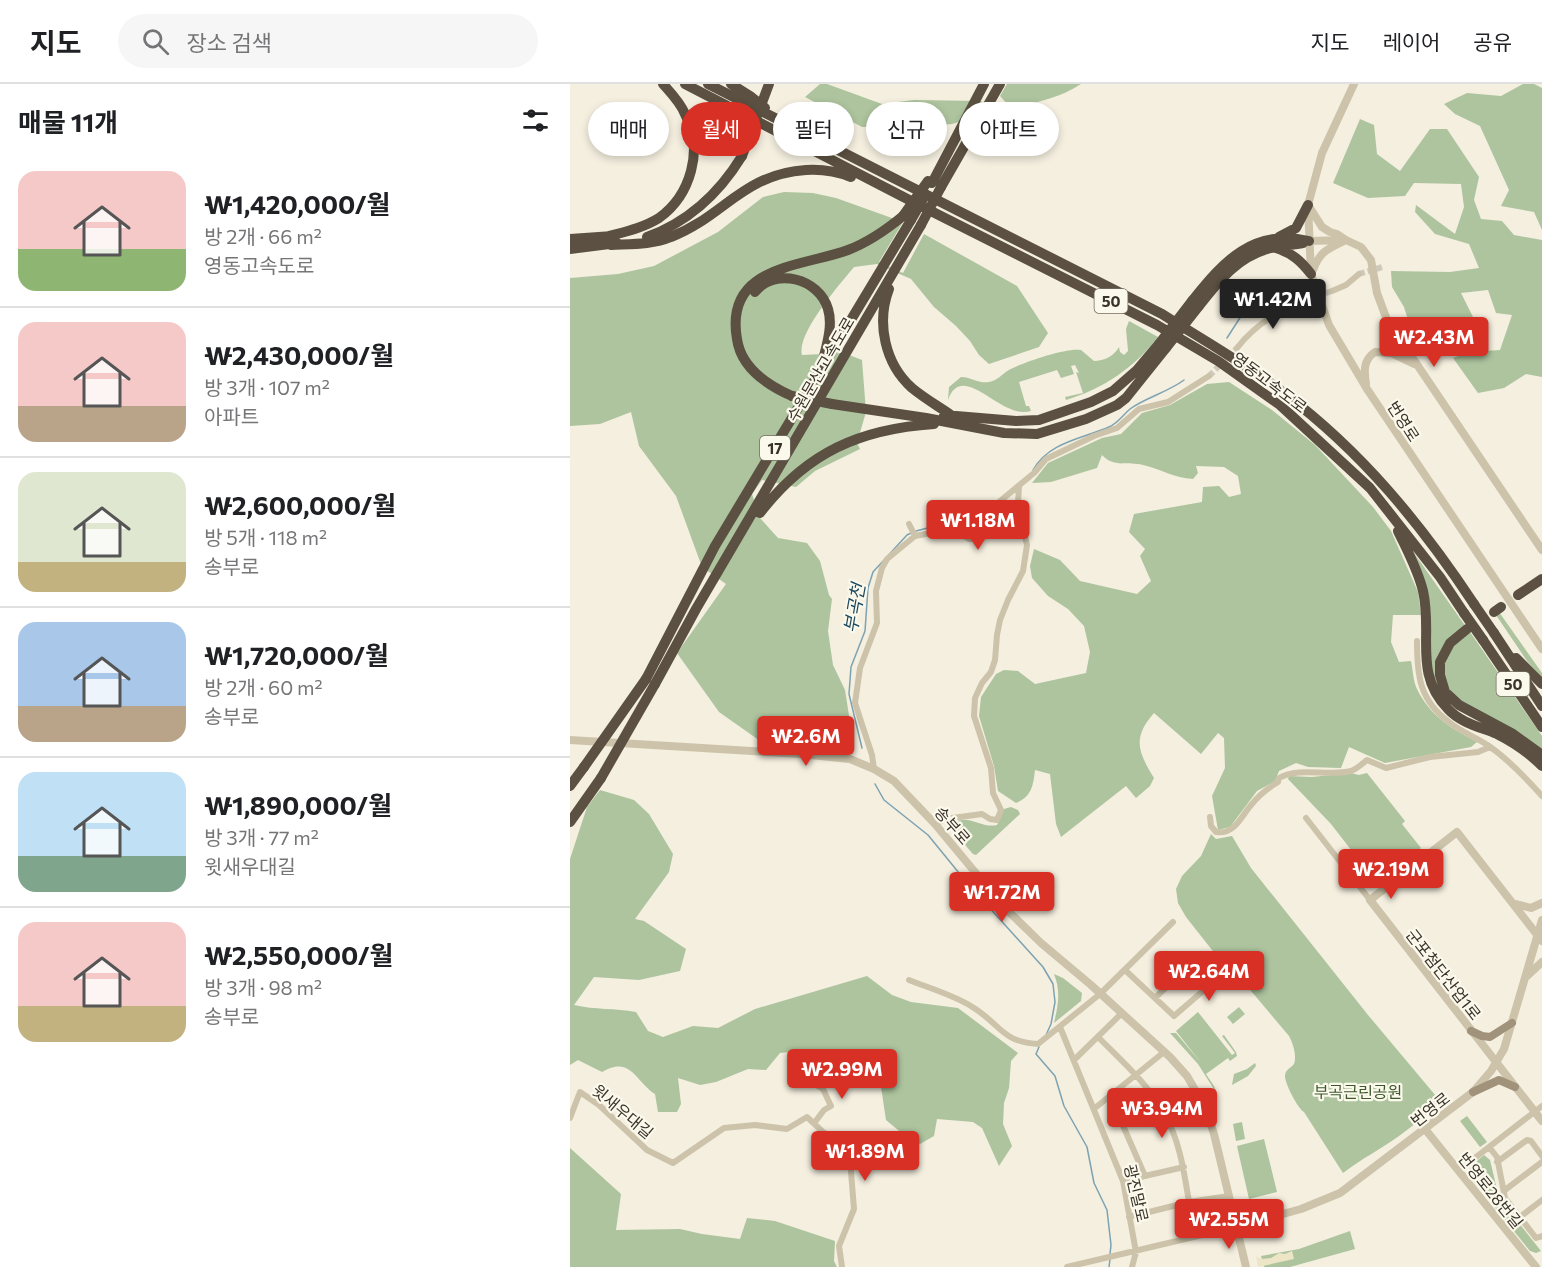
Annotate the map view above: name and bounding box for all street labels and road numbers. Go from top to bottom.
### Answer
road number: 50 [1094,289,1128,313]
street label: 수원문산고속도로 [782,313,858,425]
street label: 영동고속도로 [1229,348,1311,416]
street label: 번영로 [1384,397,1424,445]
road number: 17 [760,436,790,460]
road number: 50 [1496,672,1530,696]
street label: 송부로 [931,802,975,848]
street label: 군포첨단산업1로 [1403,925,1485,1023]
street label: 윗새우대길 [589,1080,657,1142]
street label: 번영로 [1407,1088,1453,1130]
street label: 번영로28번길 [1455,1148,1527,1232]
street label: 광진말로 [1121,1162,1153,1224]

